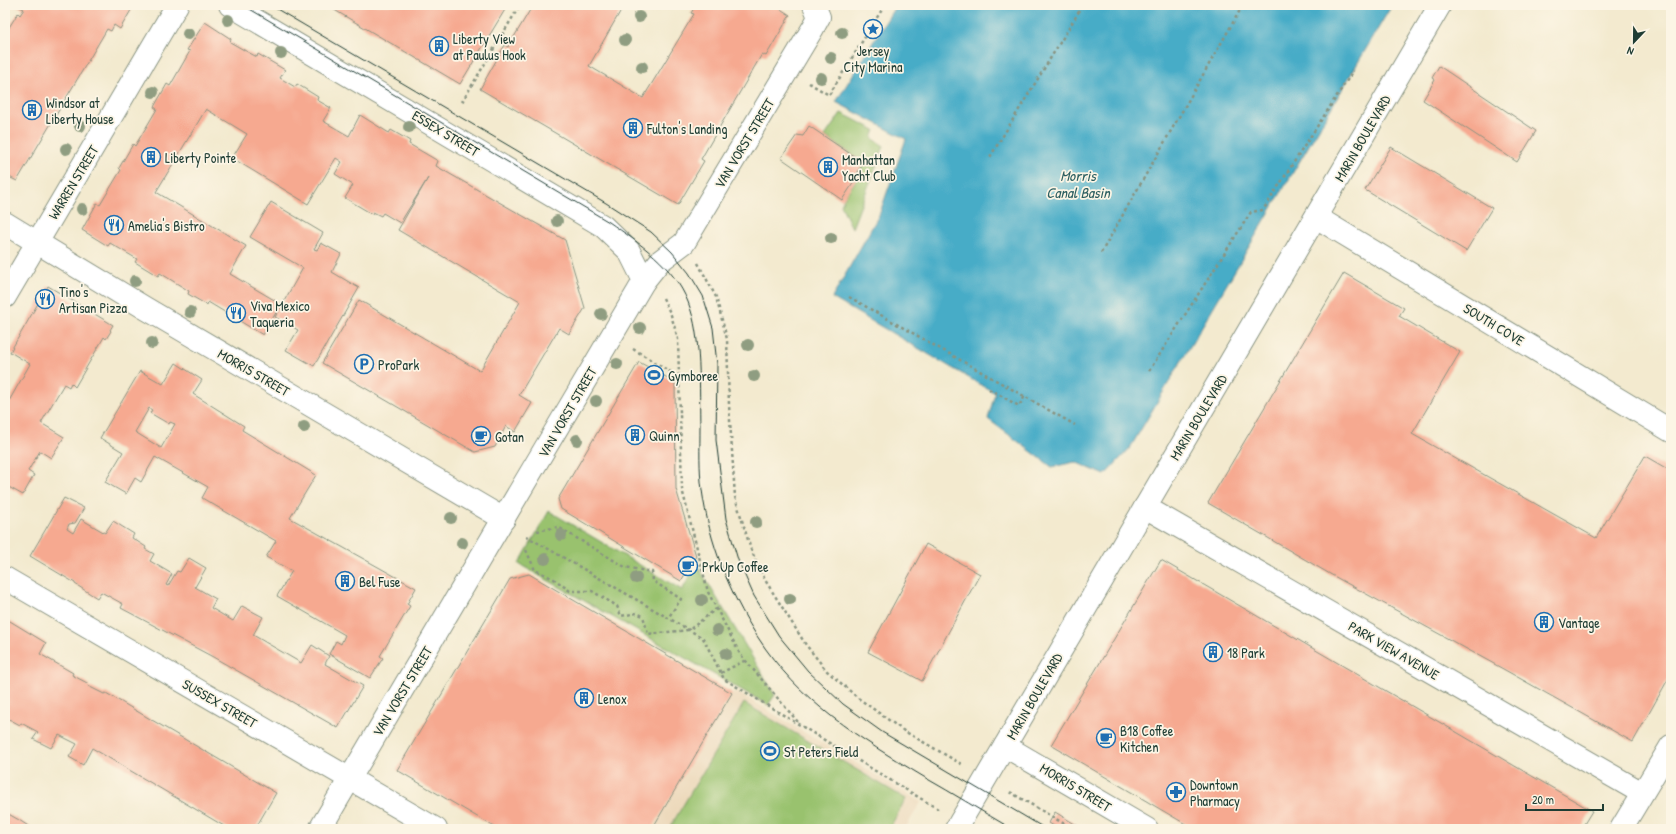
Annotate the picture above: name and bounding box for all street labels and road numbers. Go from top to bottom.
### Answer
street label: MARIN BOULEVARD [1329,91,1395,185]
street label: VAN VORST STREET [710,94,779,192]
street label: ESSEX STREET [409,106,483,161]
street label: WARREN STREET [43,141,103,223]
street label: SOUTH COVE [1460,298,1528,350]
street label: MORRIS STREET [215,344,294,400]
street label: VAN VORST STREET [533,363,601,461]
street label: MARIN BOULEVARD [1165,370,1231,464]
street label: PARK VIEW AVENUE [1345,616,1443,684]
street label: VAN VORST STREET [368,642,437,740]
street label: MARIN BOULEVARD [1001,649,1067,743]
street label: SUSSEX STREET [179,674,261,732]
street label: MORRIS STREET [1037,758,1116,816]

